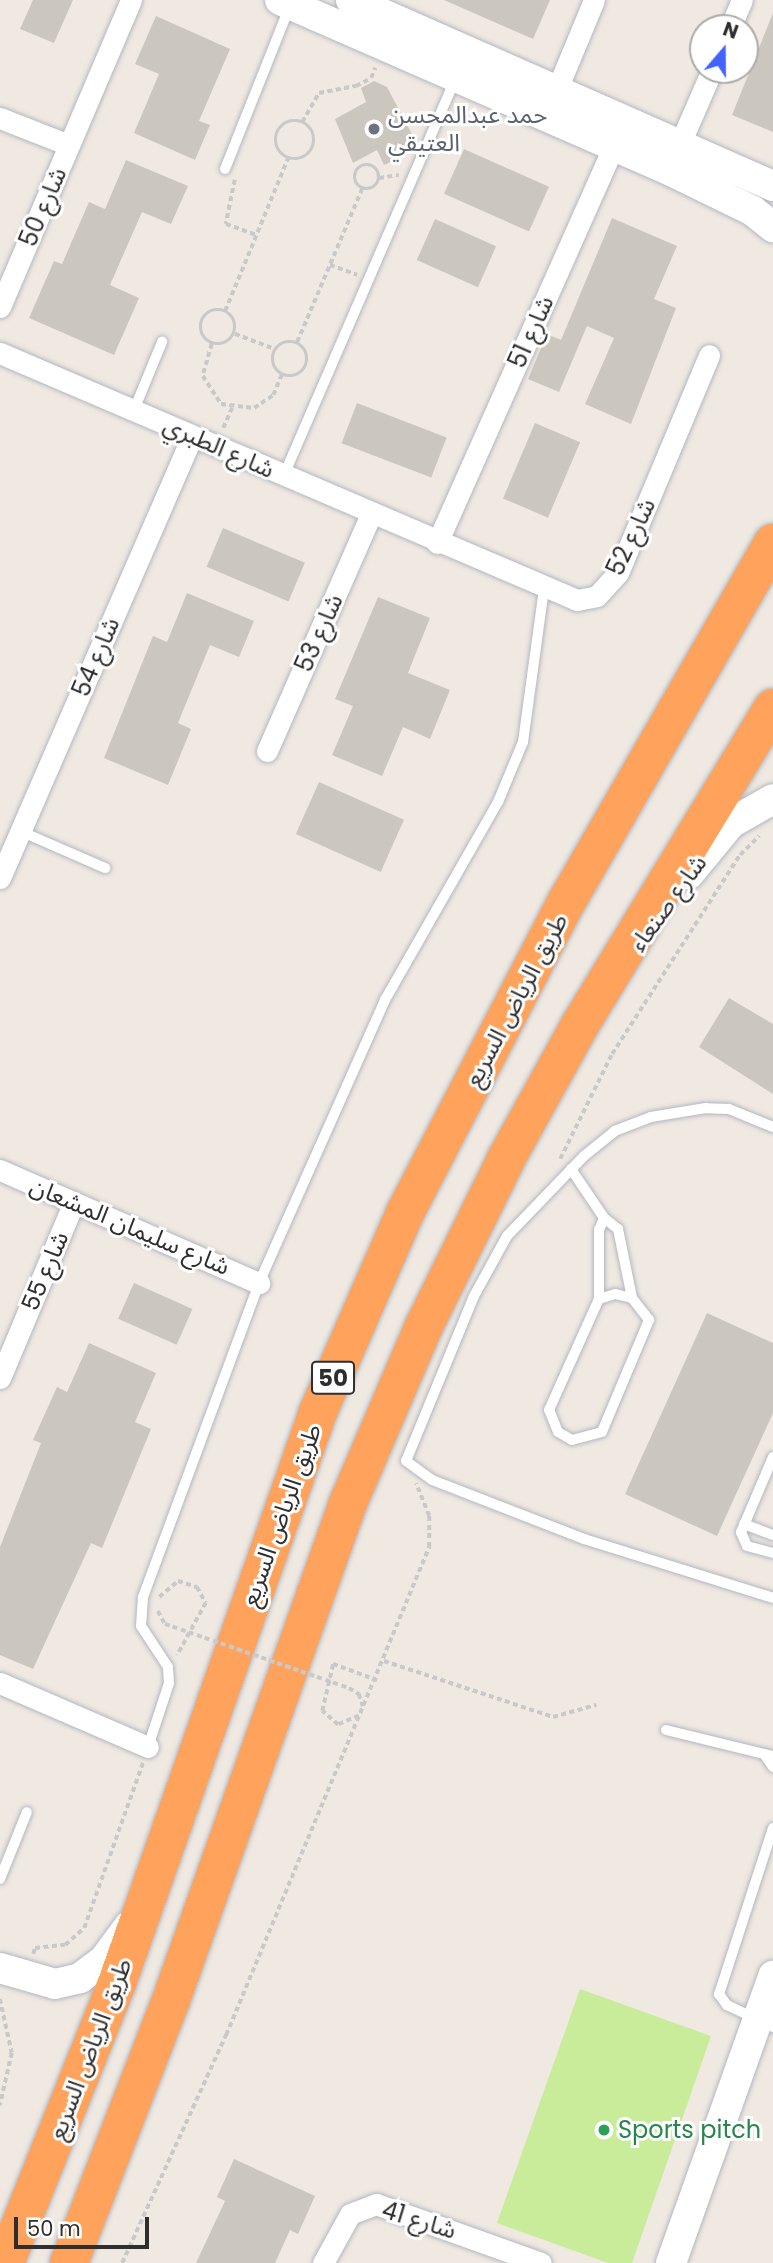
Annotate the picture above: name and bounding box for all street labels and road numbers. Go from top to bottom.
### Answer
street label: شارع 50 [13,163,73,251]
street label: شارع 51 [502,291,560,373]
street label: شارع الطبري [159,410,279,484]
street label: شارع 52 [601,494,661,580]
street label: شارع 53 [289,590,349,676]
street label: شارع 54 [66,613,126,701]
street label: شارع صنعاء [623,849,713,957]
street label: طريق الرياض السريع [458,909,574,1091]
street label: شارع سليمان المشعان [26,1171,234,1281]
street label: شارع 55 [15,1227,75,1315]
road number: 50 [310,1358,356,1398]
street label: طريق الرياض السريع [235,1420,327,1610]
street label: طريق الرياض السريع [42,1954,138,2144]
street label: شارع 41 [378,2195,460,2245]

